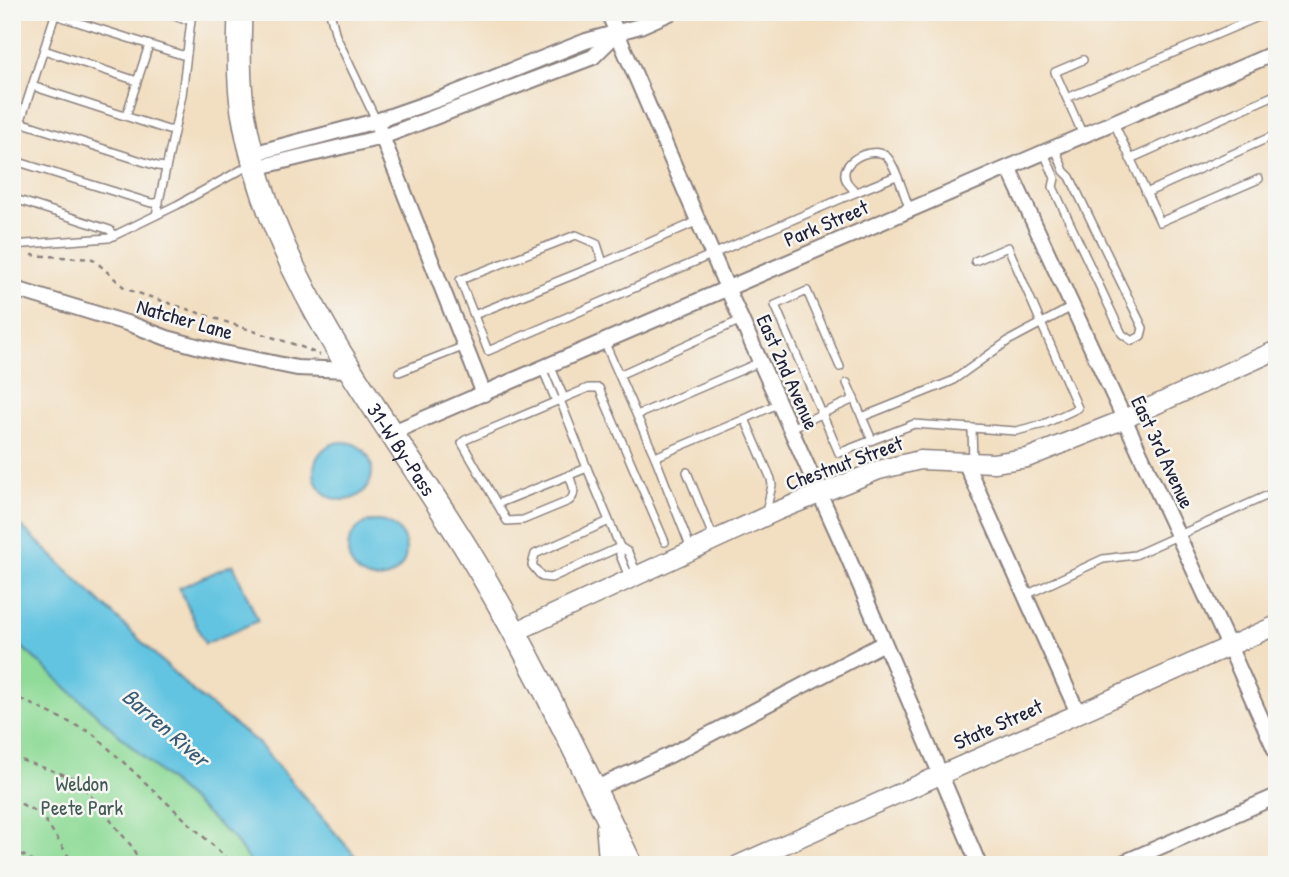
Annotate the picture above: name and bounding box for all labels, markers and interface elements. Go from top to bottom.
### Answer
street label: Park Street [779,192,873,254]
street label: Natcher Lane [134,291,236,347]
street label: East 2nd Avenue [750,310,826,434]
street label: East 3rd Avenue [1124,391,1202,513]
street label: 31-W By-Pass [361,397,443,501]
street label: Chestnut Street [781,428,907,498]
water label: Barren River [116,681,219,776]
street label: State Street [949,691,1048,756]
park label: Weldon Peete Park [41,769,123,822]

